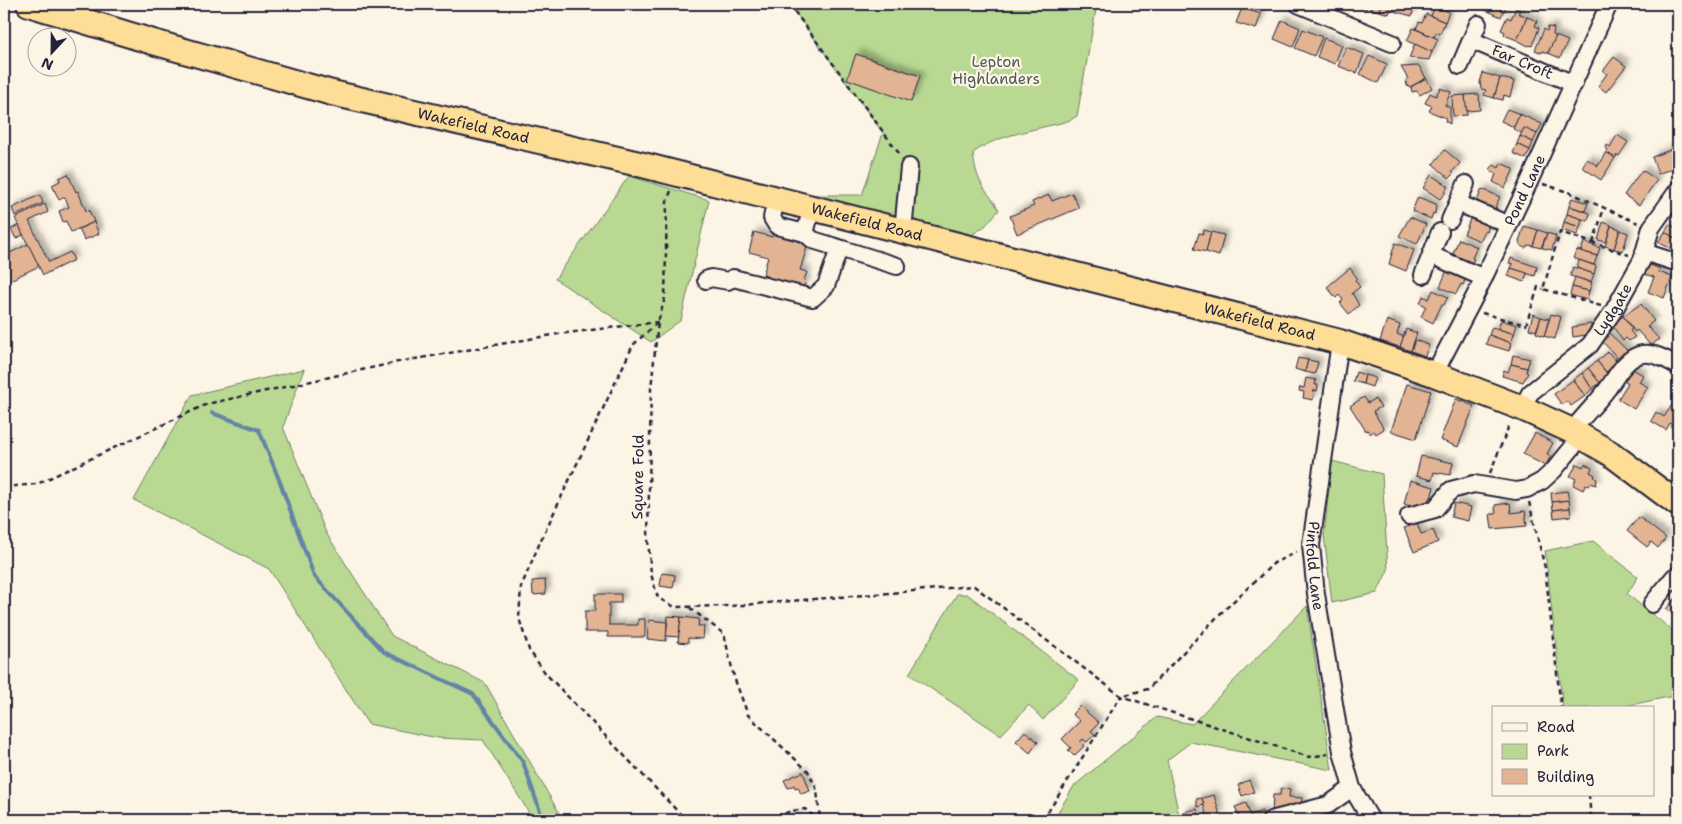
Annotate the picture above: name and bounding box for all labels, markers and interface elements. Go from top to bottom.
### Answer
north arrow [28,28,78,78]
street label: Far Croft [1489,40,1556,84]
park label: Lepton Highlanders [952,52,1040,89]
text: N [39,54,56,74]
street label: Wakefield Road [415,103,532,148]
street label: Pond Lane [1500,152,1550,229]
street label: Wakefield Road [809,198,925,246]
street label: Lydgate [1589,280,1637,340]
street label: Wakefield Road [1201,298,1318,345]
street label: Square Fold [627,434,649,520]
street label: Pinfold Lane [1301,520,1329,612]
legend [1492,706,1654,796]
text: Road [1537,717,1575,737]
text: Park [1537,741,1569,761]
text: Building [1537,767,1594,787]

